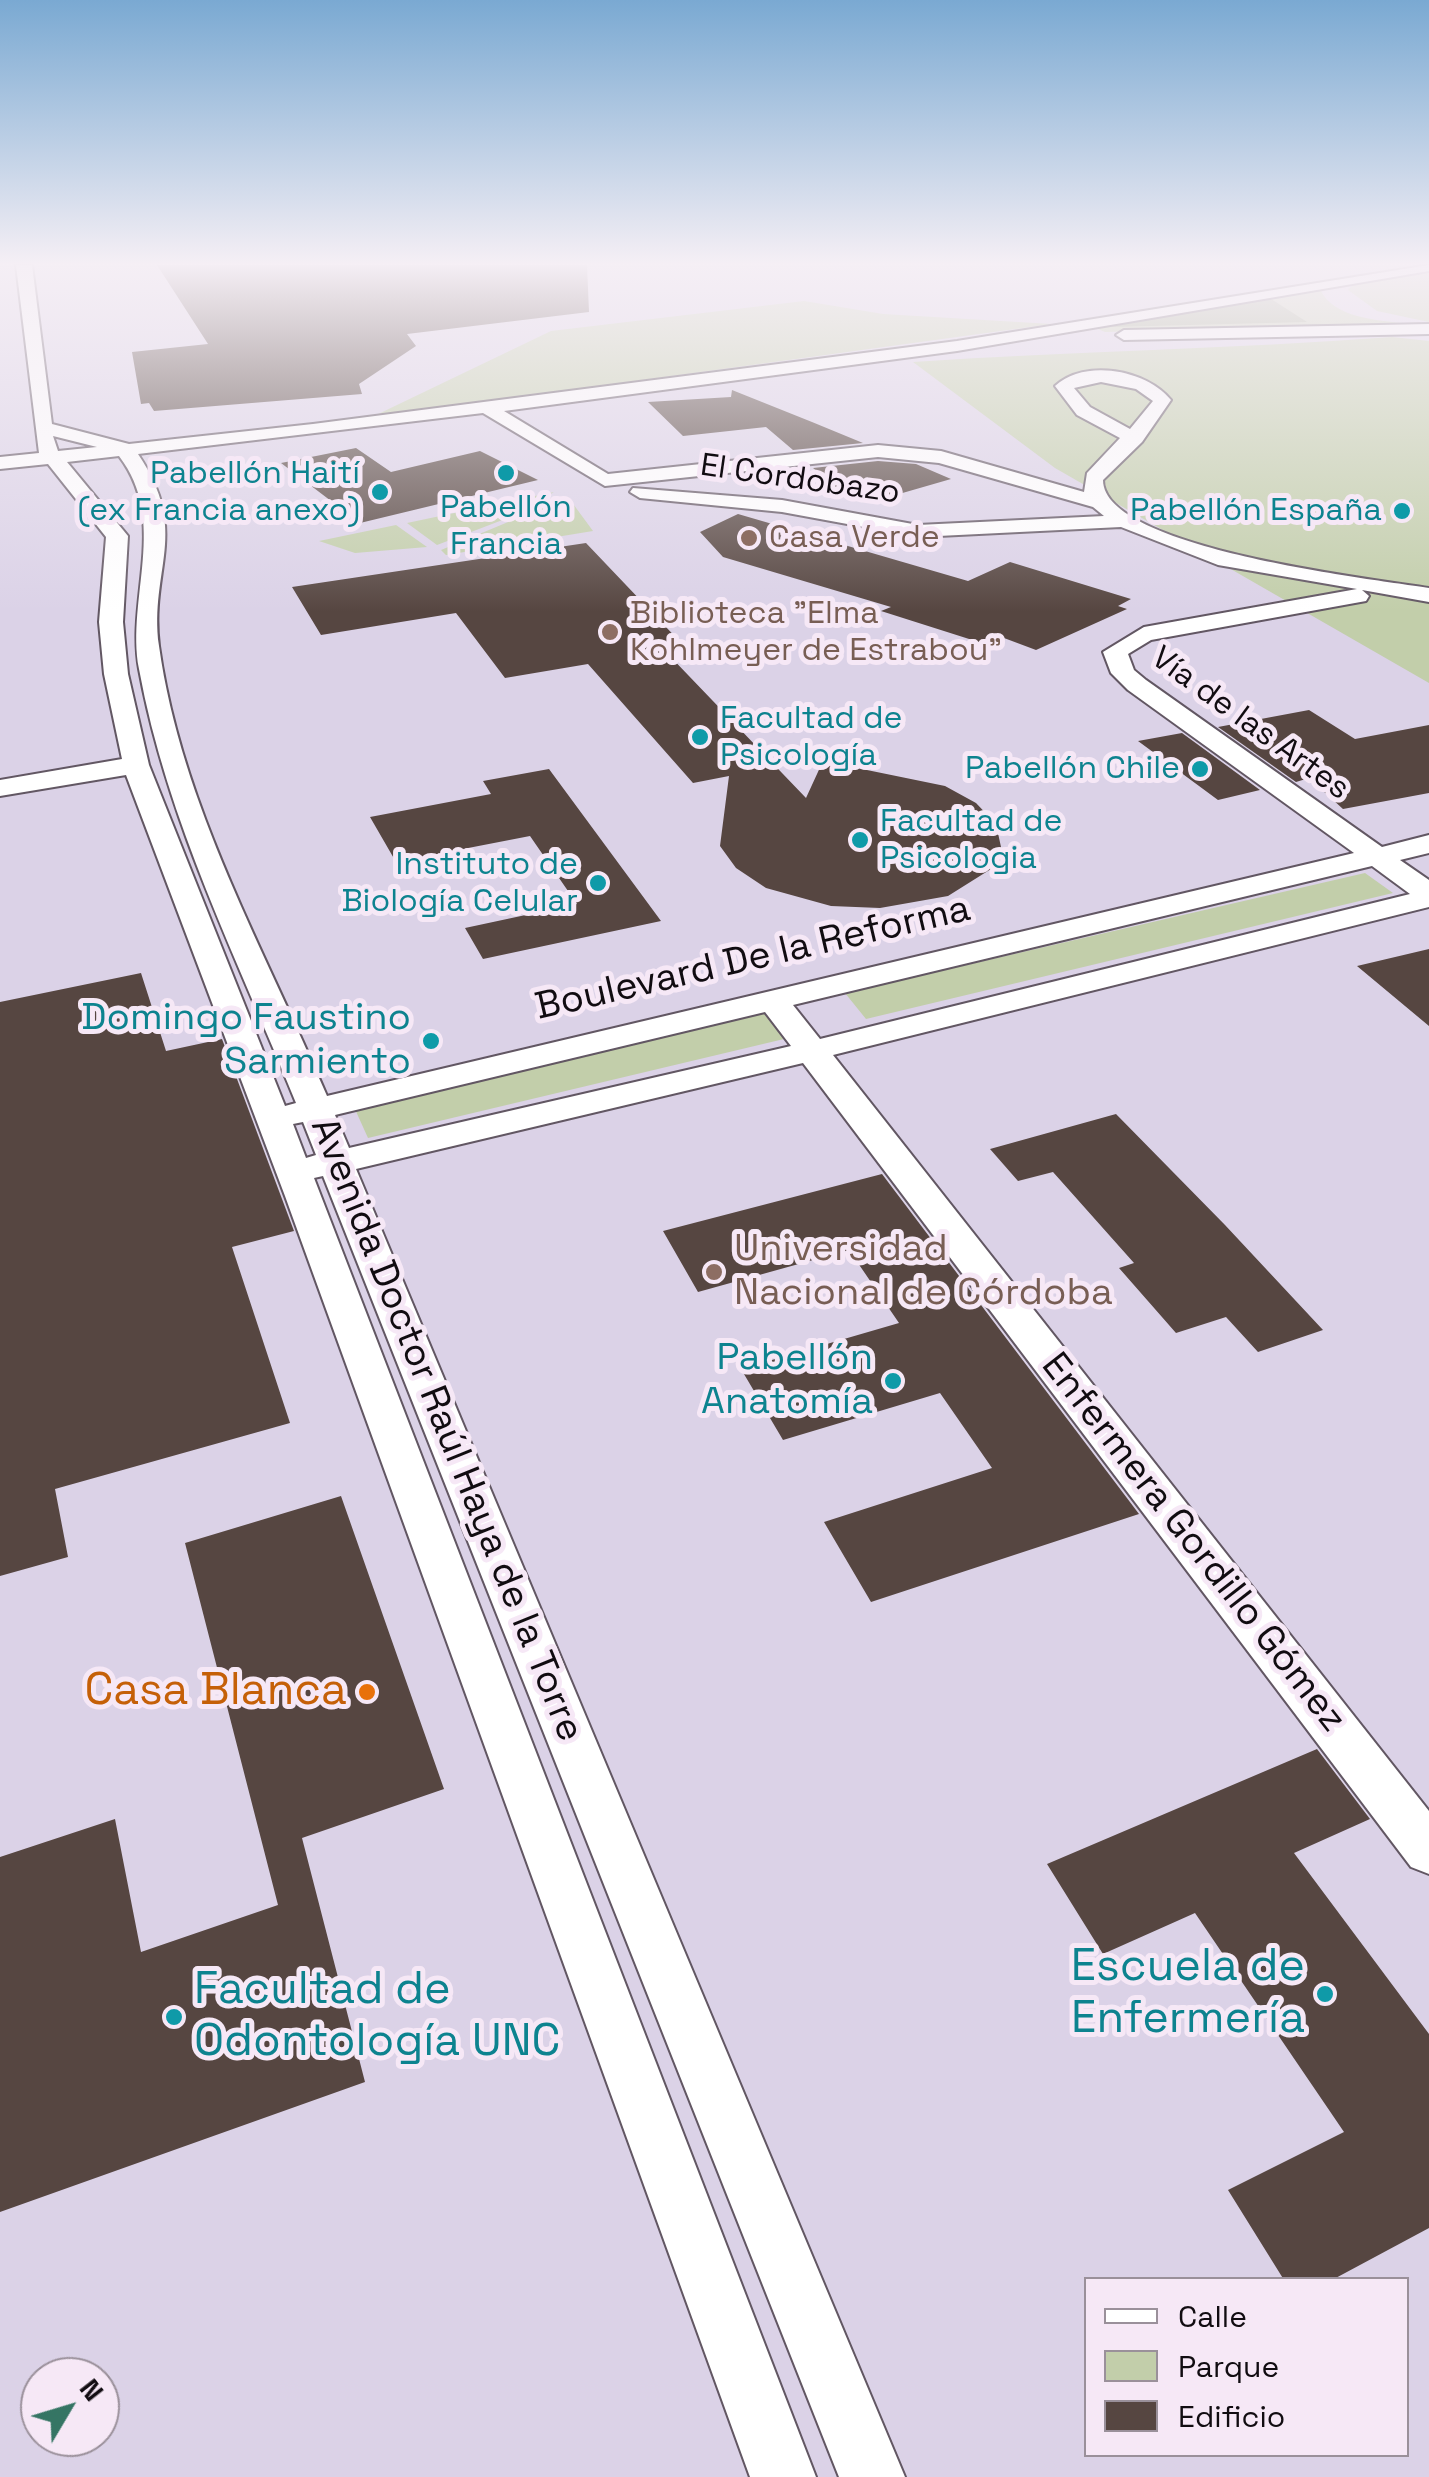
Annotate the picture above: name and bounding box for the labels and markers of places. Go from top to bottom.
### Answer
place label: Pabellón Haití (ex Francia anexo) [78,455,360,530]
marker: Pabellón Francia [495,462,517,484]
marker: Pabellón Haití (ex Francia anexo) [369,481,391,503]
place label: Pabellón Francia [440,489,572,564]
place label: Pabellón España [1130,492,1382,530]
marker: Pabellón España [1391,500,1413,522]
place label: Casa Verde [769,519,940,557]
marker: Casa Verde [738,527,760,549]
place label: Biblioteca "Elma Kohlmeyer de Estrabou" [630,595,1002,670]
marker: Biblioteca "Elma Kohlmeyer de Estrabou" [599,621,621,643]
place label: Facultad de Psicología [720,700,903,775]
marker: Facultad de Psicología [689,726,711,748]
place label: Pabellón Chile [965,750,1180,788]
marker: Pabellón Chile [1189,758,1211,780]
place label: Facultad de Psicologia [880,803,1063,878]
marker: Facultad de Psicologia [849,829,871,851]
place label: Instituto de Biología Celular [341,846,578,921]
marker: Instituto de Biología Celular [587,872,609,894]
place label: Domingo Faustino Sarmiento [81,996,411,1086]
marker: Domingo Faustino Sarmiento [420,1030,442,1052]
place label: Universidad Nacional de Córdoba [734,1227,1113,1316]
marker: Universidad Nacional de Córdoba [703,1261,725,1283]
place label: Pabellón Anatomía [701,1336,873,1426]
marker: Pabellón Anatomía [882,1370,904,1392]
place label: Casa Blanca [84,1665,347,1719]
marker: Casa Blanca [356,1681,378,1703]
place label: Escuela de Enfermería [1071,1941,1305,2047]
place label: Facultad de Odontología UNC [194,1964,560,2070]
marker: Escuela de Enfermería [1314,1983,1336,2005]
marker: Facultad de Odontología UNC [163,2006,185,2028]

